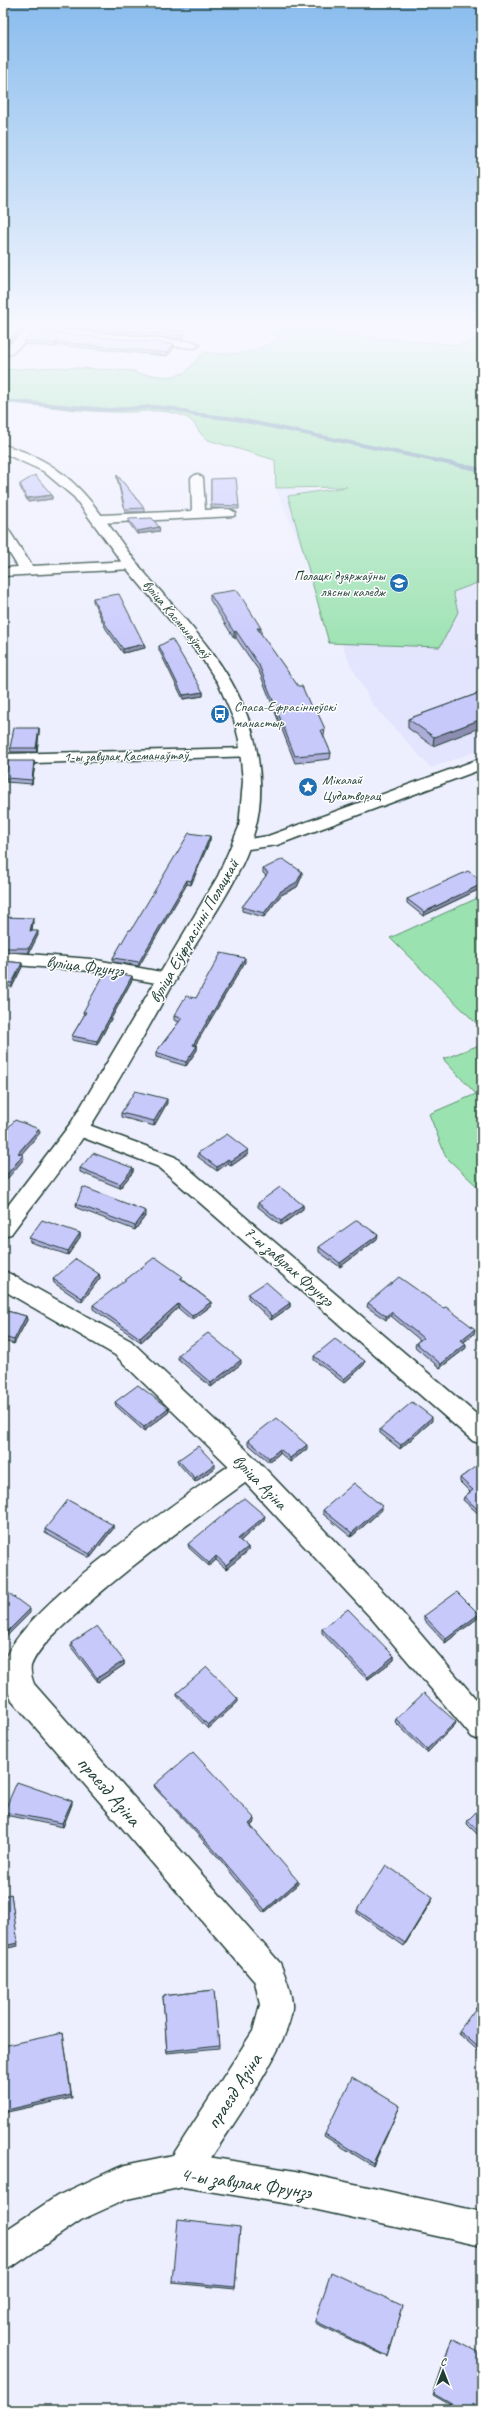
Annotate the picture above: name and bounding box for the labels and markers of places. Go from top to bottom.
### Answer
place label: Полацкі дзяржаўны лясны каледж [294,567,387,600]
school or university icon: Полацкі дзяржаўны лясны каледж [388,572,410,594]
place label: Спаса-Ефрасіннеўскі манастыр [234,698,338,731]
bus stop icon: Спаса-Ефрасіннеўскі манастыр [209,703,231,725]
place label: Мікалай Цудатворац [322,771,381,804]
place icon: Мікалай Цудатворац [297,776,319,798]

